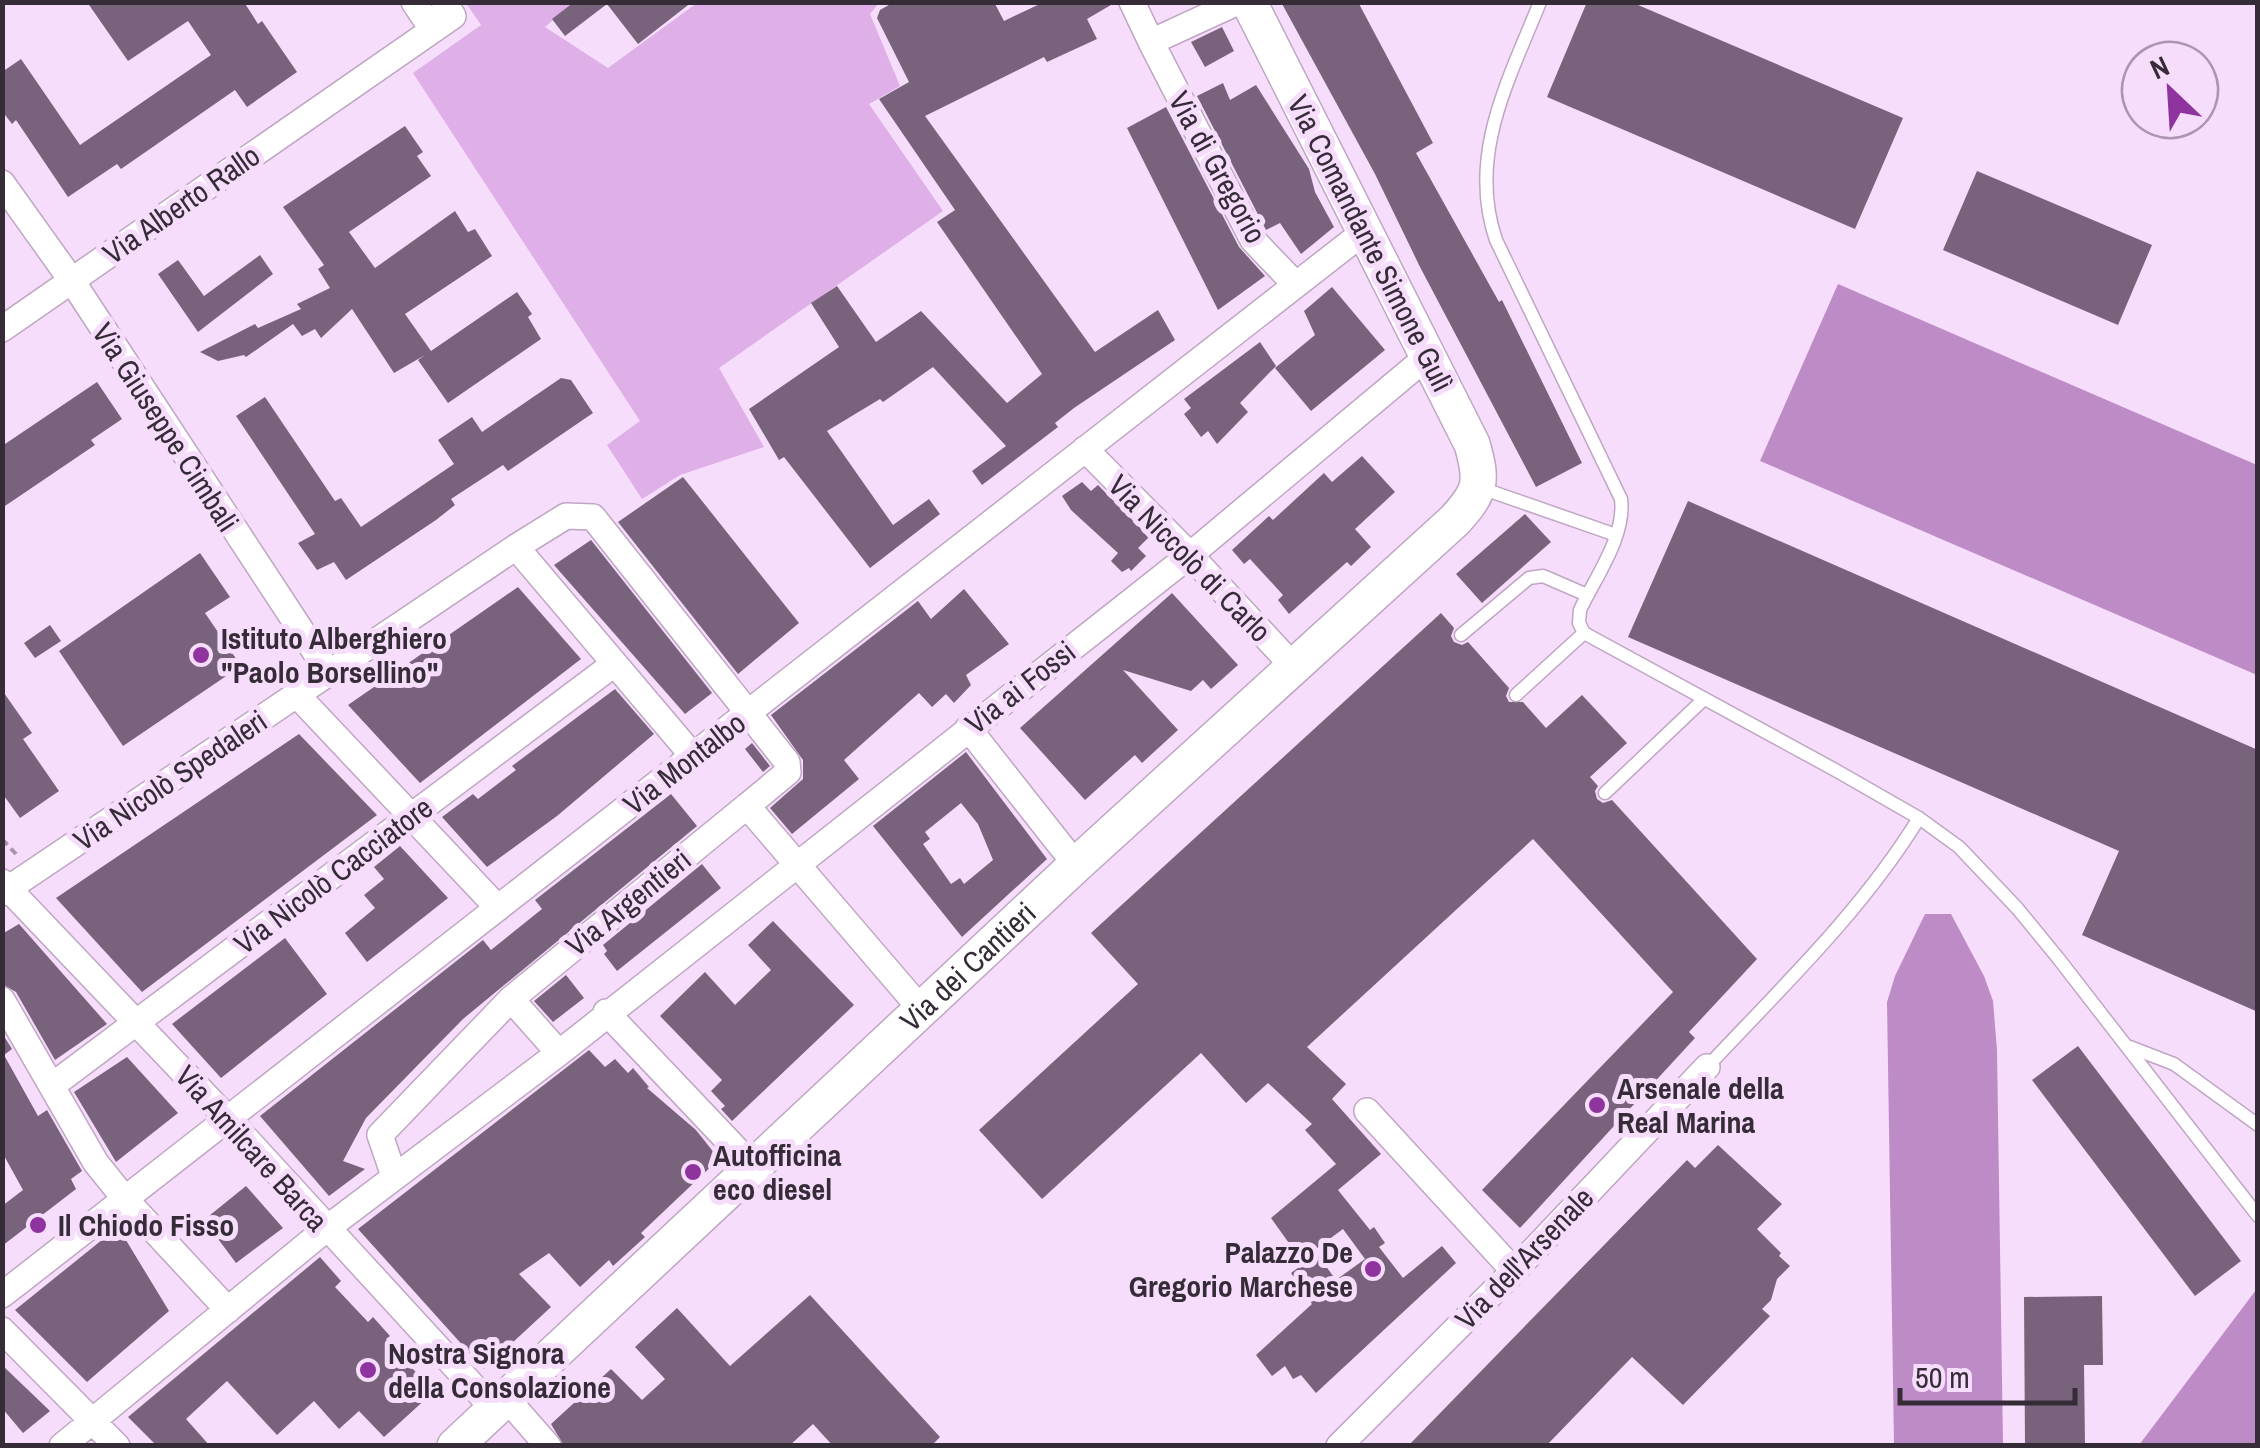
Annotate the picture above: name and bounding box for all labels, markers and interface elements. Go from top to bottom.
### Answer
north arrow [2120,40,2220,140]
text: N [2144,47,2175,88]
street label: Via di Gregorio [1160,84,1276,250]
street label: Via Comandante Simone Gulì [1279,88,1463,398]
street label: Via Alberto Rallo [95,135,267,273]
street label: Via Giuseppe Cimbali [83,315,249,539]
street label: Via Niccolò di Carlo [1100,466,1280,650]
place label: Istituto Alberghiero "Paolo Borsellino" [221,618,447,692]
street label: Via ai Fossi [957,631,1083,743]
marker: Istituto Alberghiero "Paolo Borsellino" [190,644,212,666]
street label: Via Nicolò Spedaleri [65,700,275,860]
street label: Via Montalbo [615,703,753,823]
street label: Via Nicolò Cacciatore [226,787,440,963]
street label: Via Argentieri [557,839,699,965]
street label: Via dei Cantieri [891,893,1044,1040]
street label: Via Amilcare Barca [167,1057,337,1240]
place label: Arsenale della Real Marina [1617,1068,1784,1142]
marker: Arsenale della Real Marina [1586,1094,1608,1116]
place label: Autofficina eco diesel [713,1135,842,1209]
marker: Autofficina eco diesel [682,1161,704,1183]
street label: Via dell'Arsenale [1446,1178,1602,1338]
place label: Il Chiodo Fisso [58,1205,234,1245]
marker: Il Chiodo Fisso [27,1214,49,1236]
place label: Palazzo De Gregorio Marchese [1129,1232,1353,1306]
marker: Palazzo De Gregorio Marchese [1362,1258,1384,1280]
place label: Nostra Signora della Consolazione [388,1333,611,1407]
scale bar [1900,1343,2075,1405]
text: 50 m [1915,1357,1970,1397]
marker: Nostra Signora della Consolazione [357,1359,379,1381]

